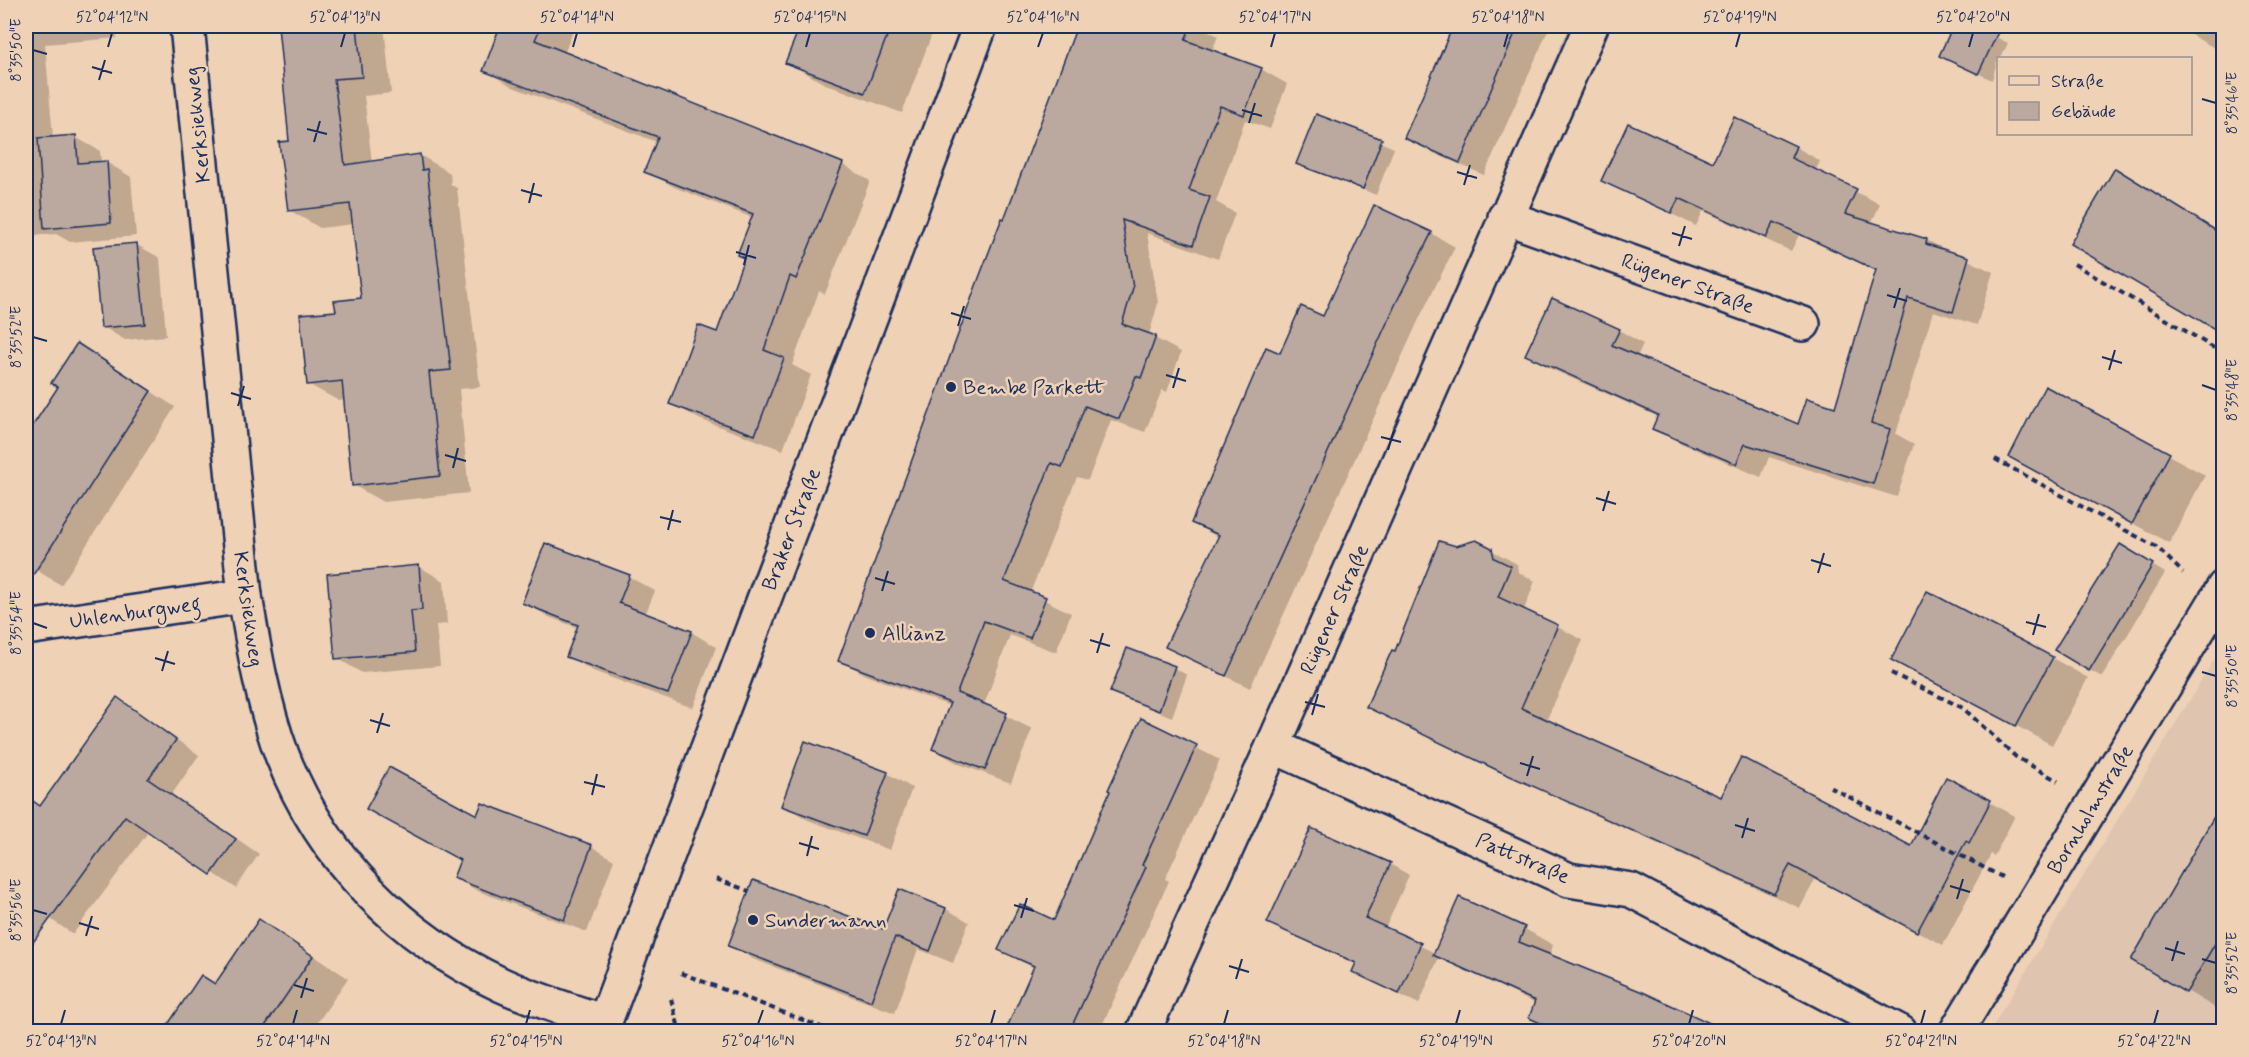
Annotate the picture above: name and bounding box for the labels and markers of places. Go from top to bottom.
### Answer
place label: Bembe Parkett [963,374,1106,402]
marker: Bembe Parkett [944,380,958,394]
place label: Allianz [882,620,946,648]
marker: Allianz [863,626,877,640]
place label: Sundermann [765,907,887,935]
marker: Sundermann [746,913,760,927]

